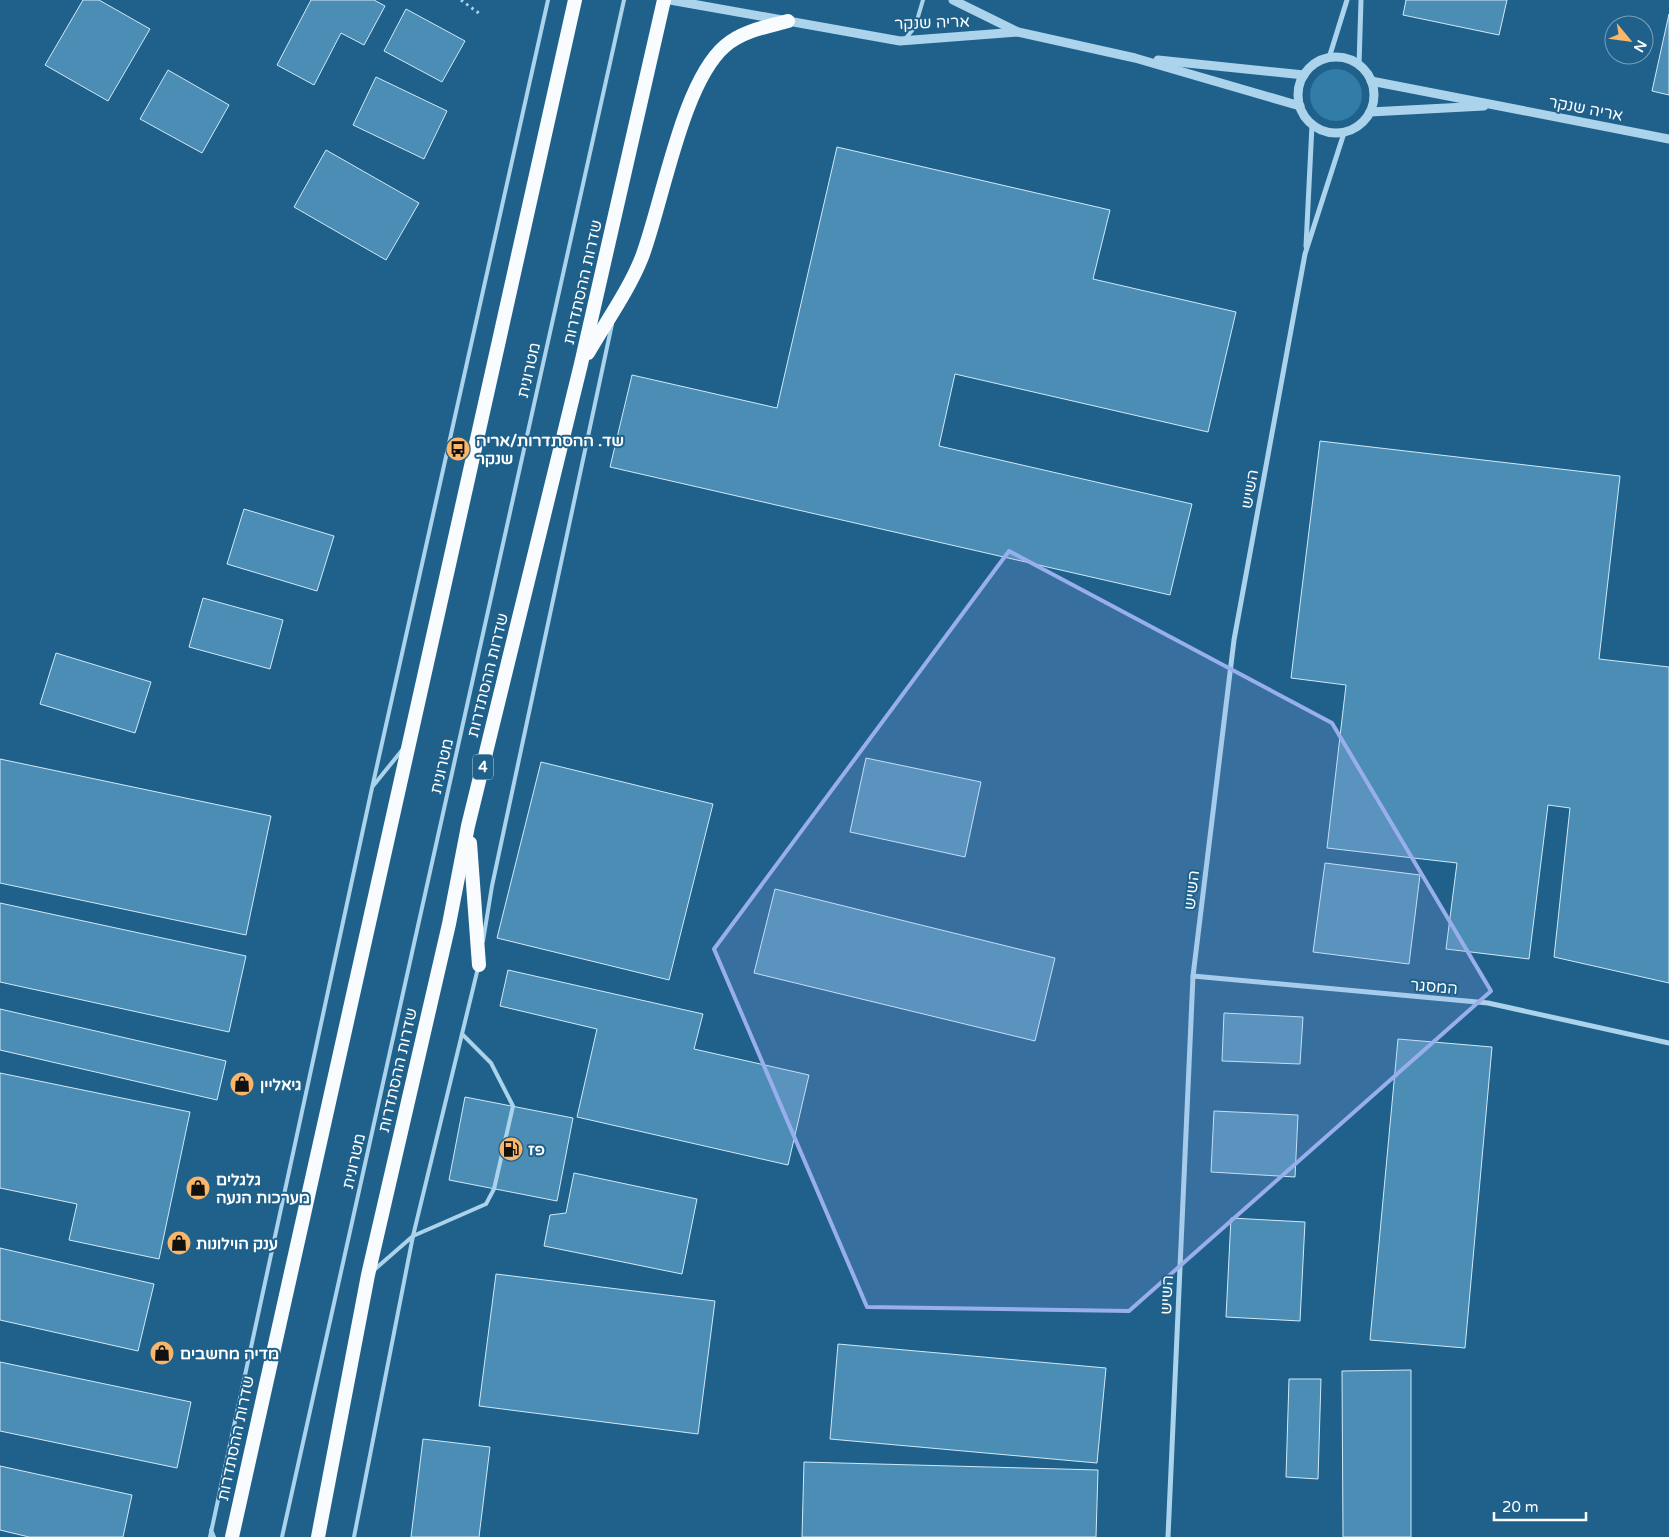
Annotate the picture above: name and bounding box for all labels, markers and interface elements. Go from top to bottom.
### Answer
street label: אריה שנקר [894,12,970,34]
north arrow [1604,15,1654,65]
text: N [1630,37,1650,55]
street label: אריה שנקר [1547,92,1625,126]
street label: שדרות ההסתדרות [559,218,607,346]
street label: מטרונית [513,341,545,400]
place label: שד. ההסתדרות/אריה שנקר [476,431,624,469]
bus stop icon: שד. ההסתדרות/אריה שנקר [445,436,471,462]
street label: השיש [1237,468,1263,510]
street label: שדרות ההסתדרות [463,611,513,739]
street label: מטרונית [426,737,458,796]
road number: 4 [473,754,493,780]
street label: השיש [1180,869,1204,911]
street label: המסגר [1409,975,1459,999]
street label: שדרות ההסתדרות [374,1006,422,1134]
shop icon: גיאליין [229,1071,255,1097]
place label: גיאליין [260,1075,301,1095]
street label: מטרונית [338,1132,370,1191]
fuel station icon: פז [498,1136,524,1162]
place label: פז [528,1140,545,1160]
place label: גלגלים מערכות הנעה [216,1170,310,1208]
shop icon: גלגלים מערכות הנעה [185,1175,211,1201]
shop icon: ענק הוילונות [166,1230,192,1256]
place label: ענק הוילונות [196,1234,278,1254]
street label: השיש [1156,1275,1178,1315]
shop icon: מדיה מחשבים [149,1340,175,1366]
place label: מדיה מחשבים [180,1344,279,1364]
street label: שדרות ההסתדרות [213,1374,259,1503]
scale bar [1494,1490,1586,1522]
text: 20 m [1502,1498,1539,1516]

